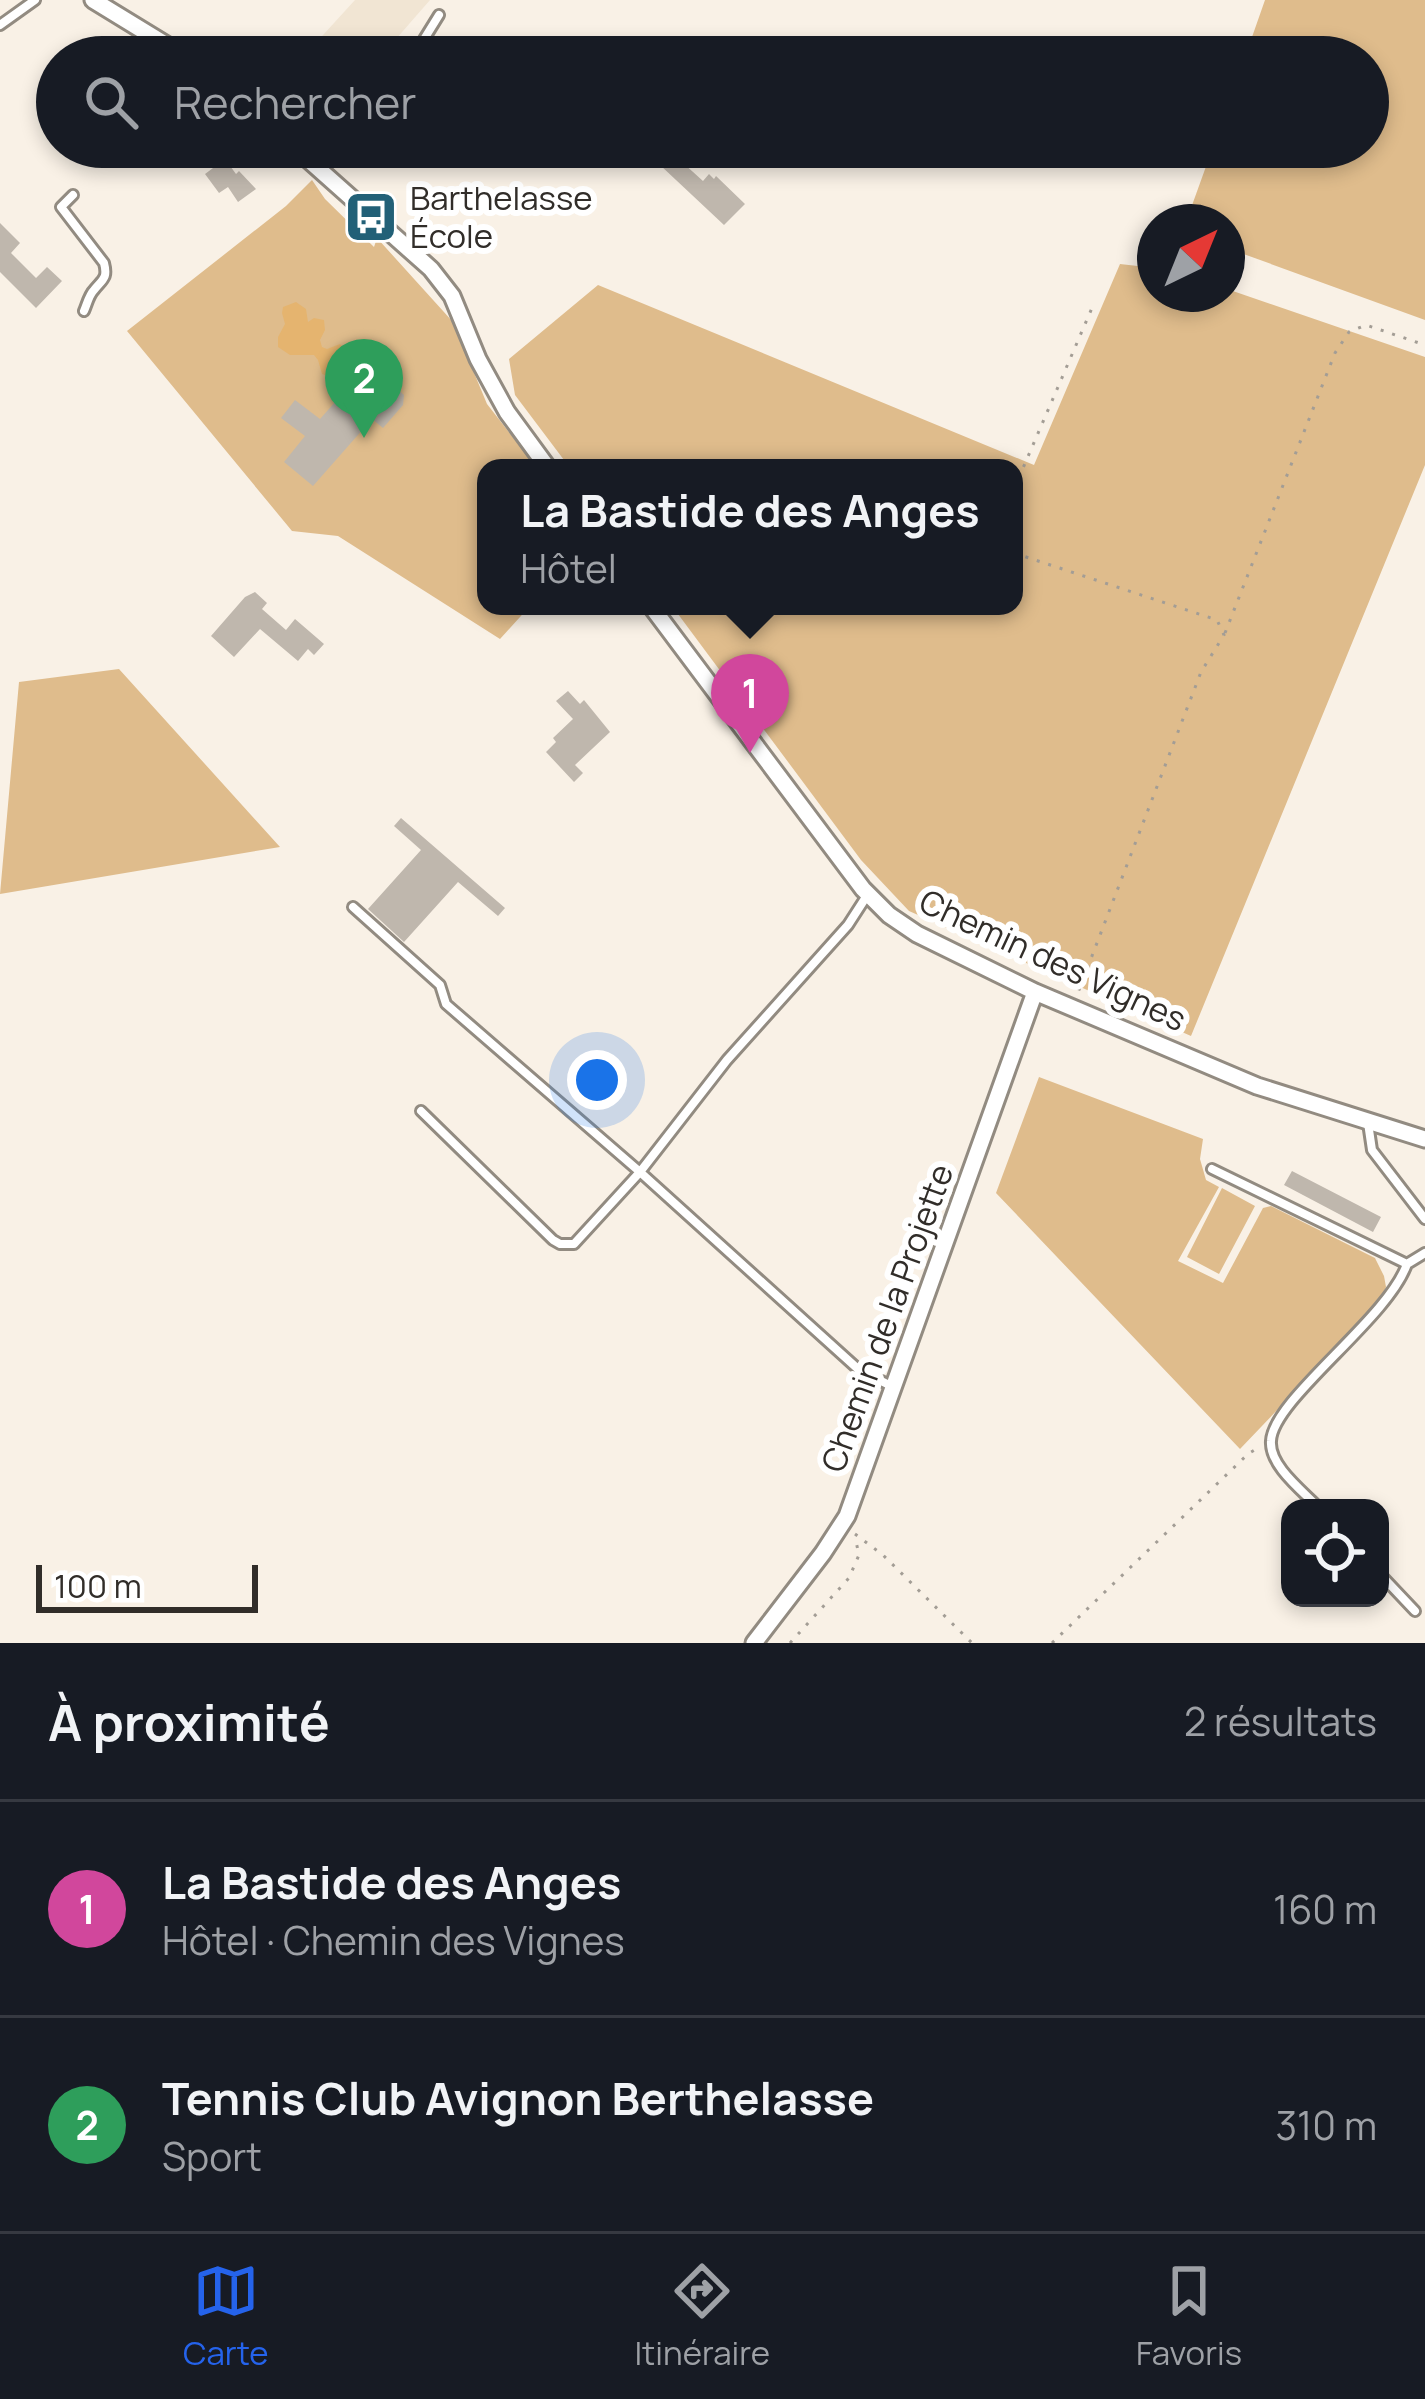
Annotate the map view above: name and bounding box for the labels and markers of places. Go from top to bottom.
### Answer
place label: Barthelasse École [410,175,593,258]
bus stop icon: Barthelasse École [343,189,399,245]
pin: 2 [325,339,403,438]
pin: 1 [711,654,789,753]

